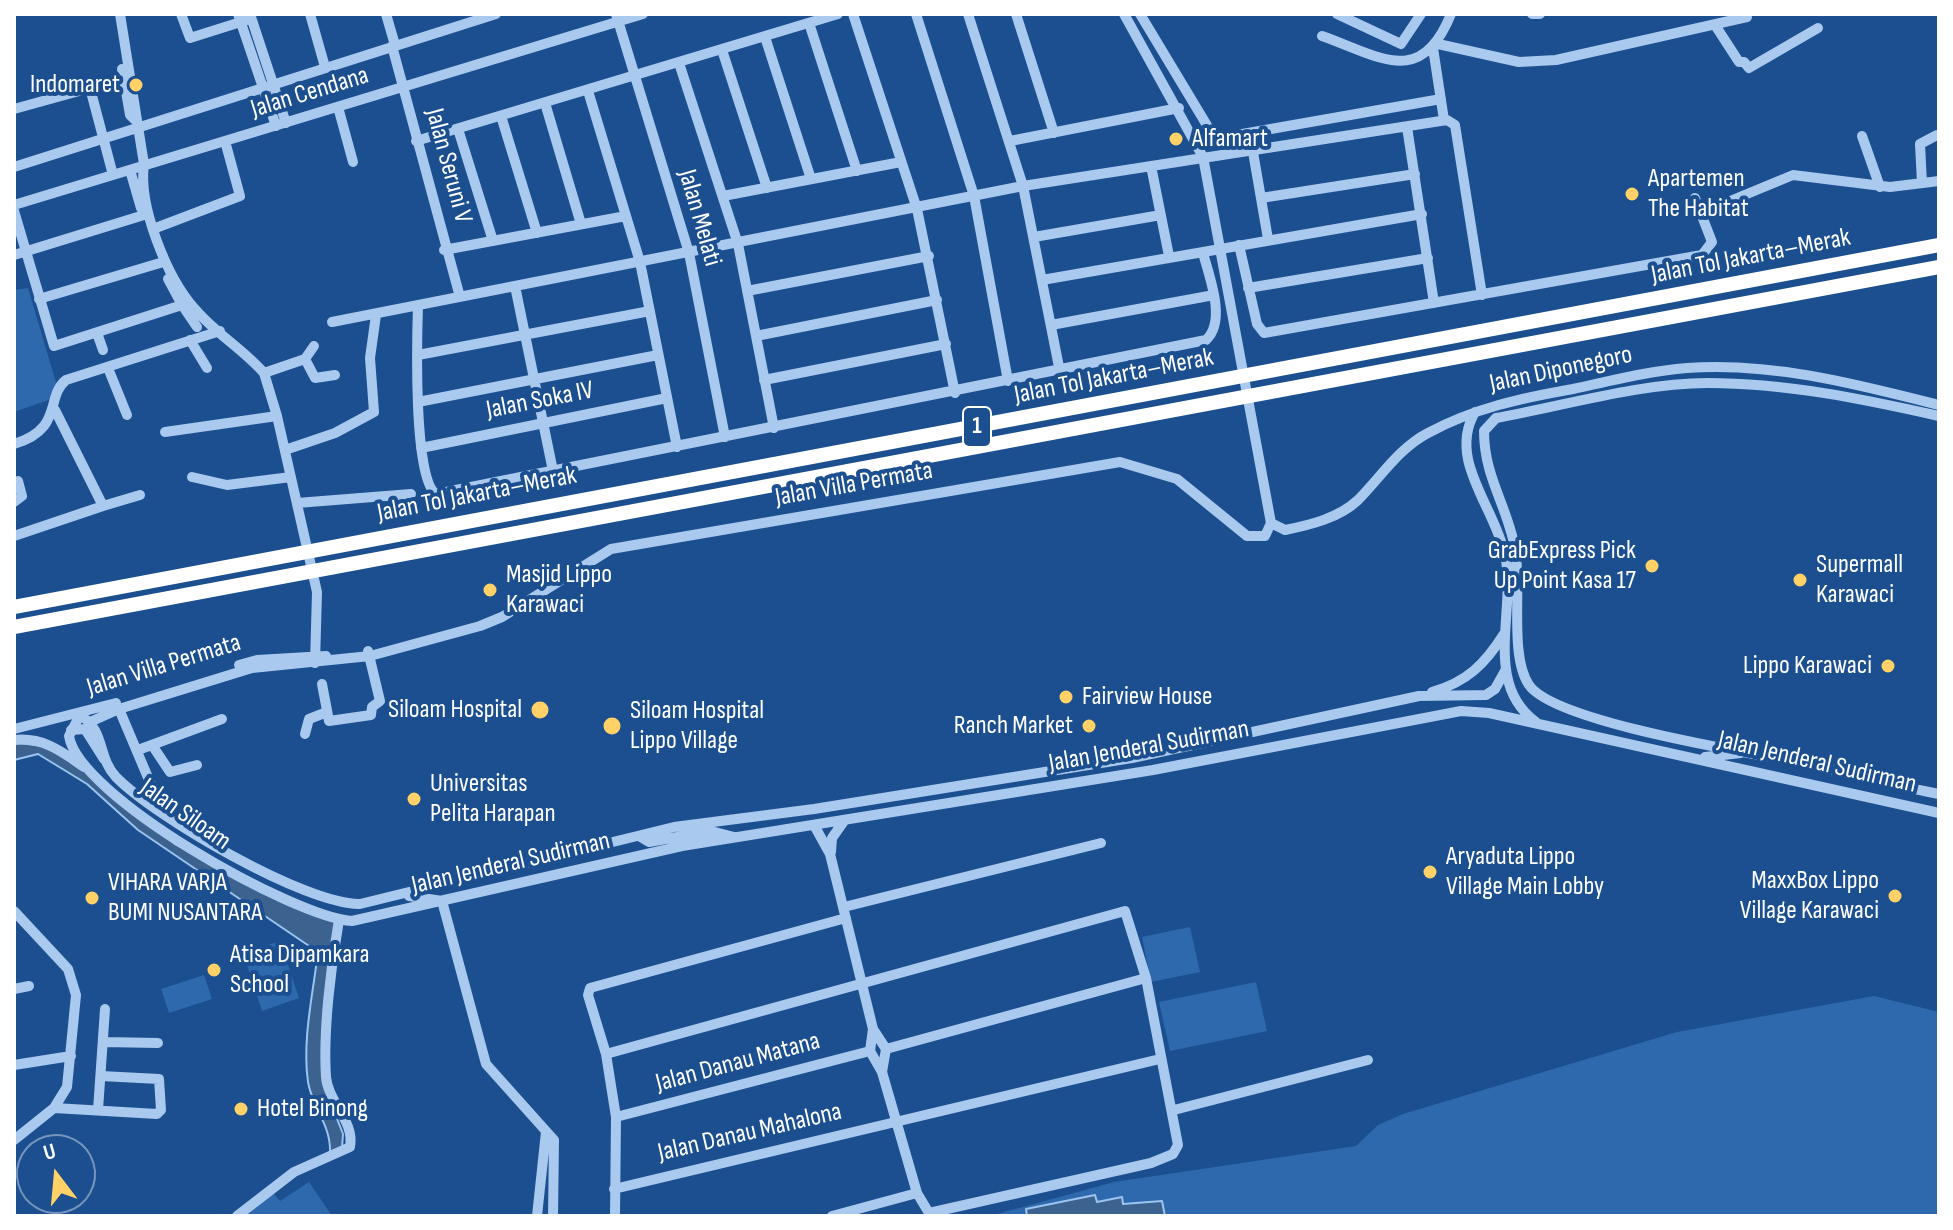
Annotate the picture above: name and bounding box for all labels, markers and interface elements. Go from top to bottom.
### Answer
street label: Jalan Cendana [247,60,373,126]
place label: Indomaret [30,69,120,101]
marker: Indomaret [127,76,145,94]
street label: Jalan Seruni V [418,105,478,227]
place label: Alfamart [1192,123,1268,155]
marker: Alfamart [1167,130,1185,148]
place label: Apartemen The Habitat [1648,163,1749,224]
street label: Jalan Melati [670,166,728,270]
marker: Apartemen The Habitat [1623,185,1641,203]
street label: Jalan Tol Jakarta–Merak [1649,222,1853,292]
street label: Jalan Diponegoro [1487,340,1635,400]
street label: Jalan Tol Jakarta–Merak [1012,342,1216,412]
street label: Jalan Soka IV [484,375,596,427]
road number: 1 [963,407,991,447]
street label: Jalan Villa Permata [773,456,935,514]
street label: Jalan Tol Jakarta–Merak [375,460,579,530]
place label: GrabExpress Pick Up Point Kasa 17 [1488,535,1636,596]
place label: Supermall Karawaci [1816,549,1903,610]
marker: GrabExpress Pick Up Point Kasa 17 [1643,557,1661,575]
place label: Masjid Lippo Karawaci [506,559,612,620]
marker: Supermall Karawaci [1791,571,1809,589]
marker: Masjid Lippo Karawaci [481,581,499,599]
street label: Jalan Villa Permata [83,628,245,704]
place label: Lippo Karawaci [1743,650,1872,682]
marker: Lippo Karawaci [1879,657,1897,675]
place label: Fairview House [1082,681,1213,713]
marker: Fairview House [1057,688,1075,706]
place label: Siloam Hospital [388,694,522,726]
place label: Siloam Hospital Lippo Village [630,695,764,756]
marker: Siloam Hospital [529,699,551,721]
place label: Ranch Market [954,710,1073,742]
street label: Jalan Jenderal Sudirman [1047,714,1251,780]
marker: Siloam Hospital Lippo Village [601,715,623,737]
marker: Ranch Market [1080,717,1098,735]
street label: Jalan Jenderal Sudirman [1715,725,1919,801]
place label: Universitas Pelita Harapan [430,768,556,830]
street label: Jalan Siloam [134,772,236,858]
marker: Universitas Pelita Harapan [405,790,423,808]
street label: Jalan Jenderal Sudirman [409,826,613,902]
place label: Aryaduta Lippo Village Main Lobby [1446,841,1604,902]
marker: Aryaduta Lippo Village Main Lobby [1421,863,1439,881]
place label: MaxxBox Lippo Village Karawaci [1740,865,1879,926]
place label: VIHARA VARJA BUMI NUSANTARA [108,867,262,928]
marker: MaxxBox Lippo Village Karawaci [1886,887,1904,905]
marker: VIHARA VARJA BUMI NUSANTARA [83,889,101,907]
place label: Atisa Dipamkara School [230,939,369,1000]
marker: Atisa Dipamkara School [205,961,223,979]
street label: Jalan Danau Matana [653,1026,823,1100]
place label: Hotel Binong [257,1093,368,1125]
street label: Jalan Danau Mahalona [655,1097,845,1169]
marker: Hotel Binong [232,1100,250,1118]
north arrow [16,1134,96,1214]
text: U [41,1138,59,1167]

